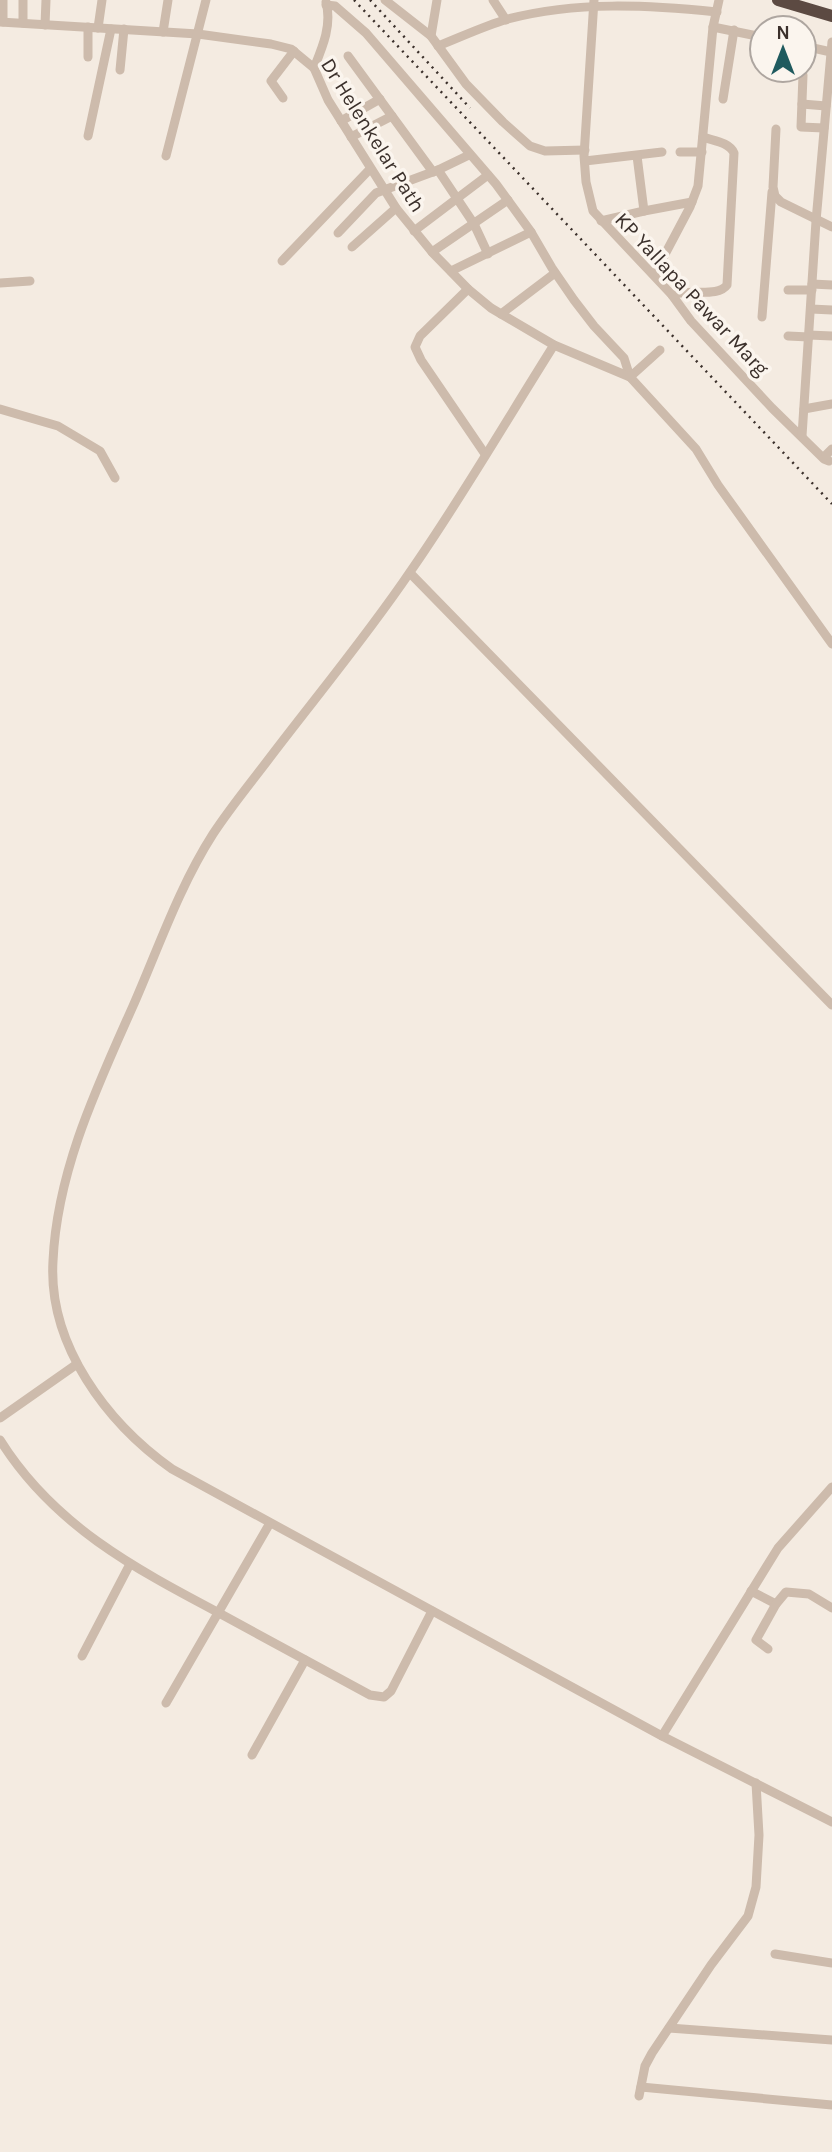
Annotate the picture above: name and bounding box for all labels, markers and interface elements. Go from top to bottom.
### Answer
north arrow [748,14,818,84]
text: N [776,22,790,44]
street label: Dr Helenkelar Path [316,54,430,216]
street label: KP Yallapa Pawar Marg [610,207,774,381]

